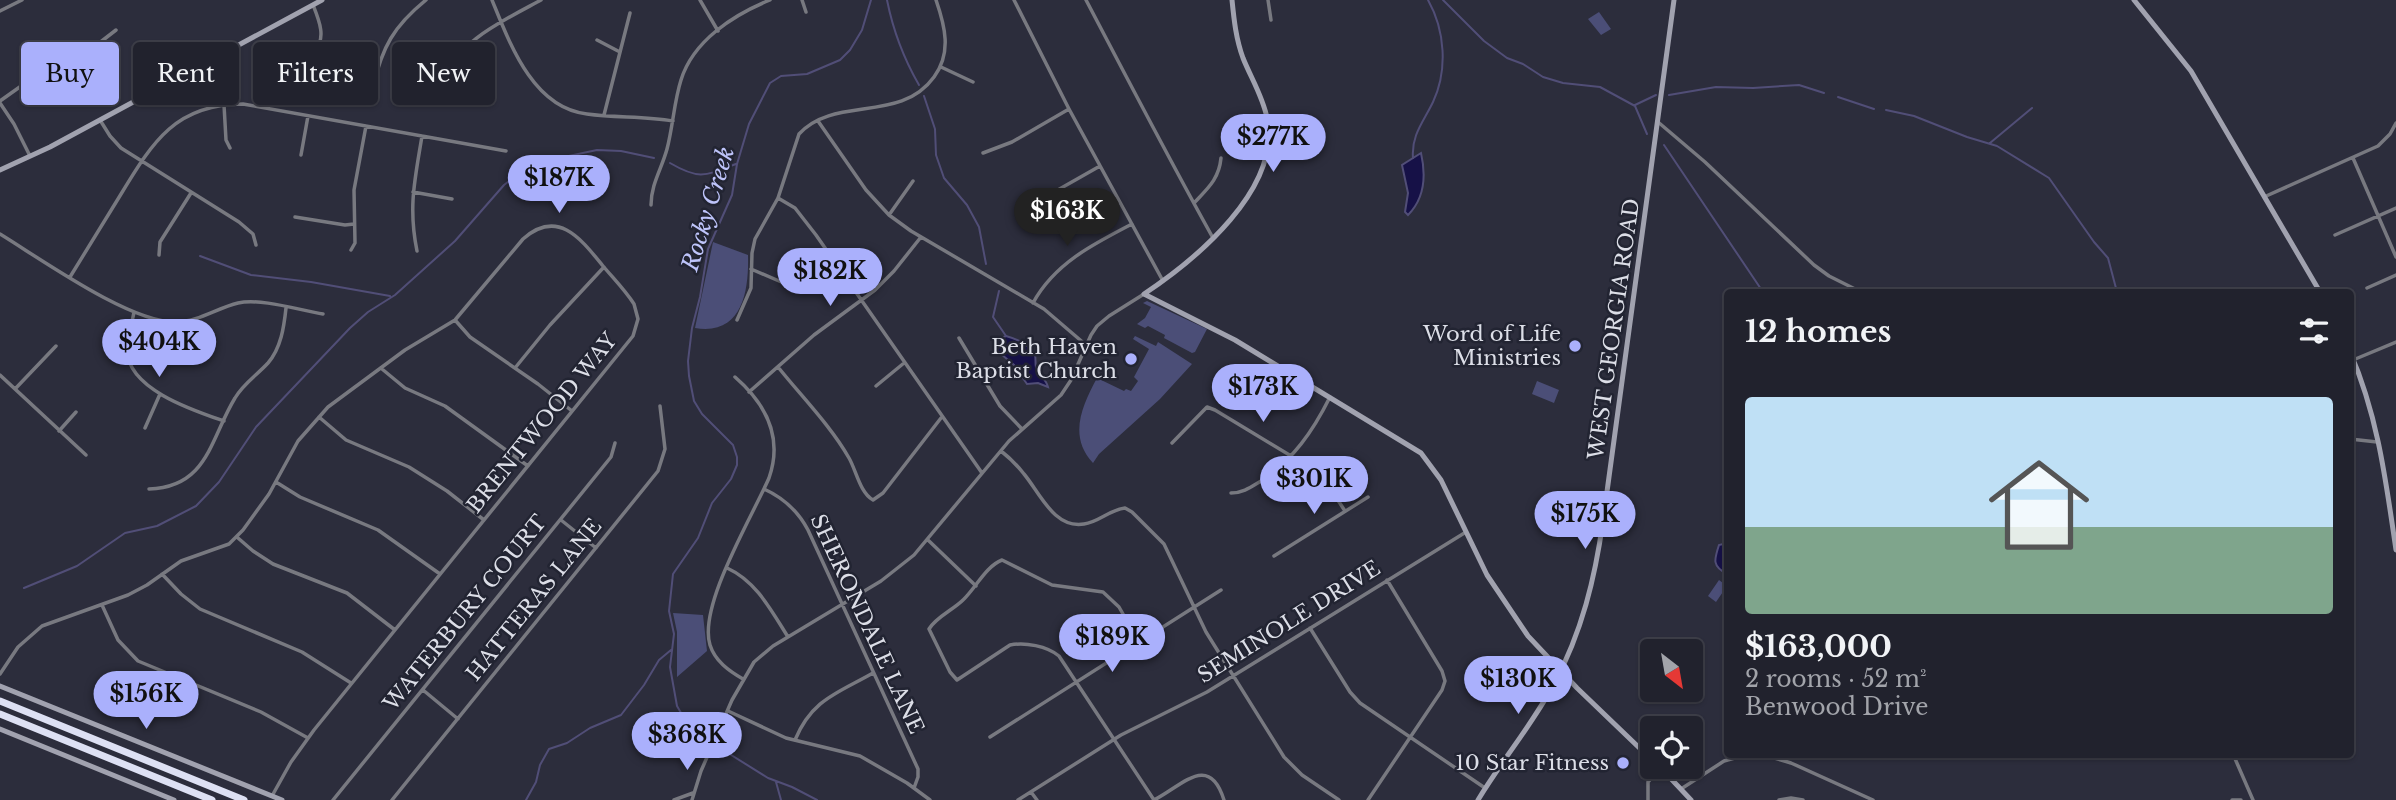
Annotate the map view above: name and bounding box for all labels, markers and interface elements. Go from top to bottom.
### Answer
chip: Buy [21,42,119,105]
chip: Rent [133,42,239,105]
chip: Filters [253,42,378,105]
chip: New [392,42,495,105]
pin: $277K [1224,114,1322,174]
text: $277K [1237,123,1309,151]
water label: Rocky Creek [676,143,740,276]
pin: $187K [510,156,608,215]
text: $187K [524,164,594,192]
pin: $163K [1018,188,1116,248]
text: $163K [1030,197,1104,225]
street label: WEST GEORGIA ROAD [1583,197,1645,462]
pin: $182K [781,248,879,308]
text: $182K [793,257,867,285]
icon: filters [2295,312,2333,350]
text: 12 homes [1745,313,1892,350]
pin: $404K [110,320,208,379]
place label: Word of Life Ministries [1422,321,1561,371]
street label: BRENTWOOD WAY [461,327,623,518]
text: $404K [118,328,200,356]
place label: Beth Haven Baptist Church [956,334,1117,384]
marker: Word of Life Ministries [1567,338,1583,354]
marker: Beth Haven Baptist Church [1123,351,1139,367]
pin: $173K [1214,364,1312,424]
text: $173K [1228,373,1298,401]
icon: home [1976,442,2102,568]
pin: $301K [1265,456,1363,516]
text: $301K [1276,465,1352,493]
pin: $175K [1536,491,1634,551]
text: $175K [1551,500,1619,528]
street label: WATERBURY COURT [377,510,552,717]
street label: SHERONDALE LANE [805,510,929,738]
street label: HATTERAS LANE [461,514,607,686]
street label: SEMINOLE DRIVE [1193,555,1385,689]
pin: $189K [1063,614,1161,674]
text: $189K [1075,623,1149,651]
text: $163,000 [1745,628,1892,665]
north arrow [1640,639,1703,702]
map controls [1640,639,1703,779]
pin: $130K [1469,656,1567,716]
text: $130K [1480,665,1556,693]
text: 2 rooms · 52 m² [1745,665,1927,693]
pin: $156K [97,672,195,731]
text: $156K [110,680,182,708]
text: Benwood Drive [1745,693,1928,721]
pin: $368K [638,712,736,772]
button: locate [1640,716,1703,779]
text: $368K [648,721,726,749]
place label: 10 Star Fitness [1455,750,1609,776]
marker: 10 Star Fitness [1615,755,1631,771]

